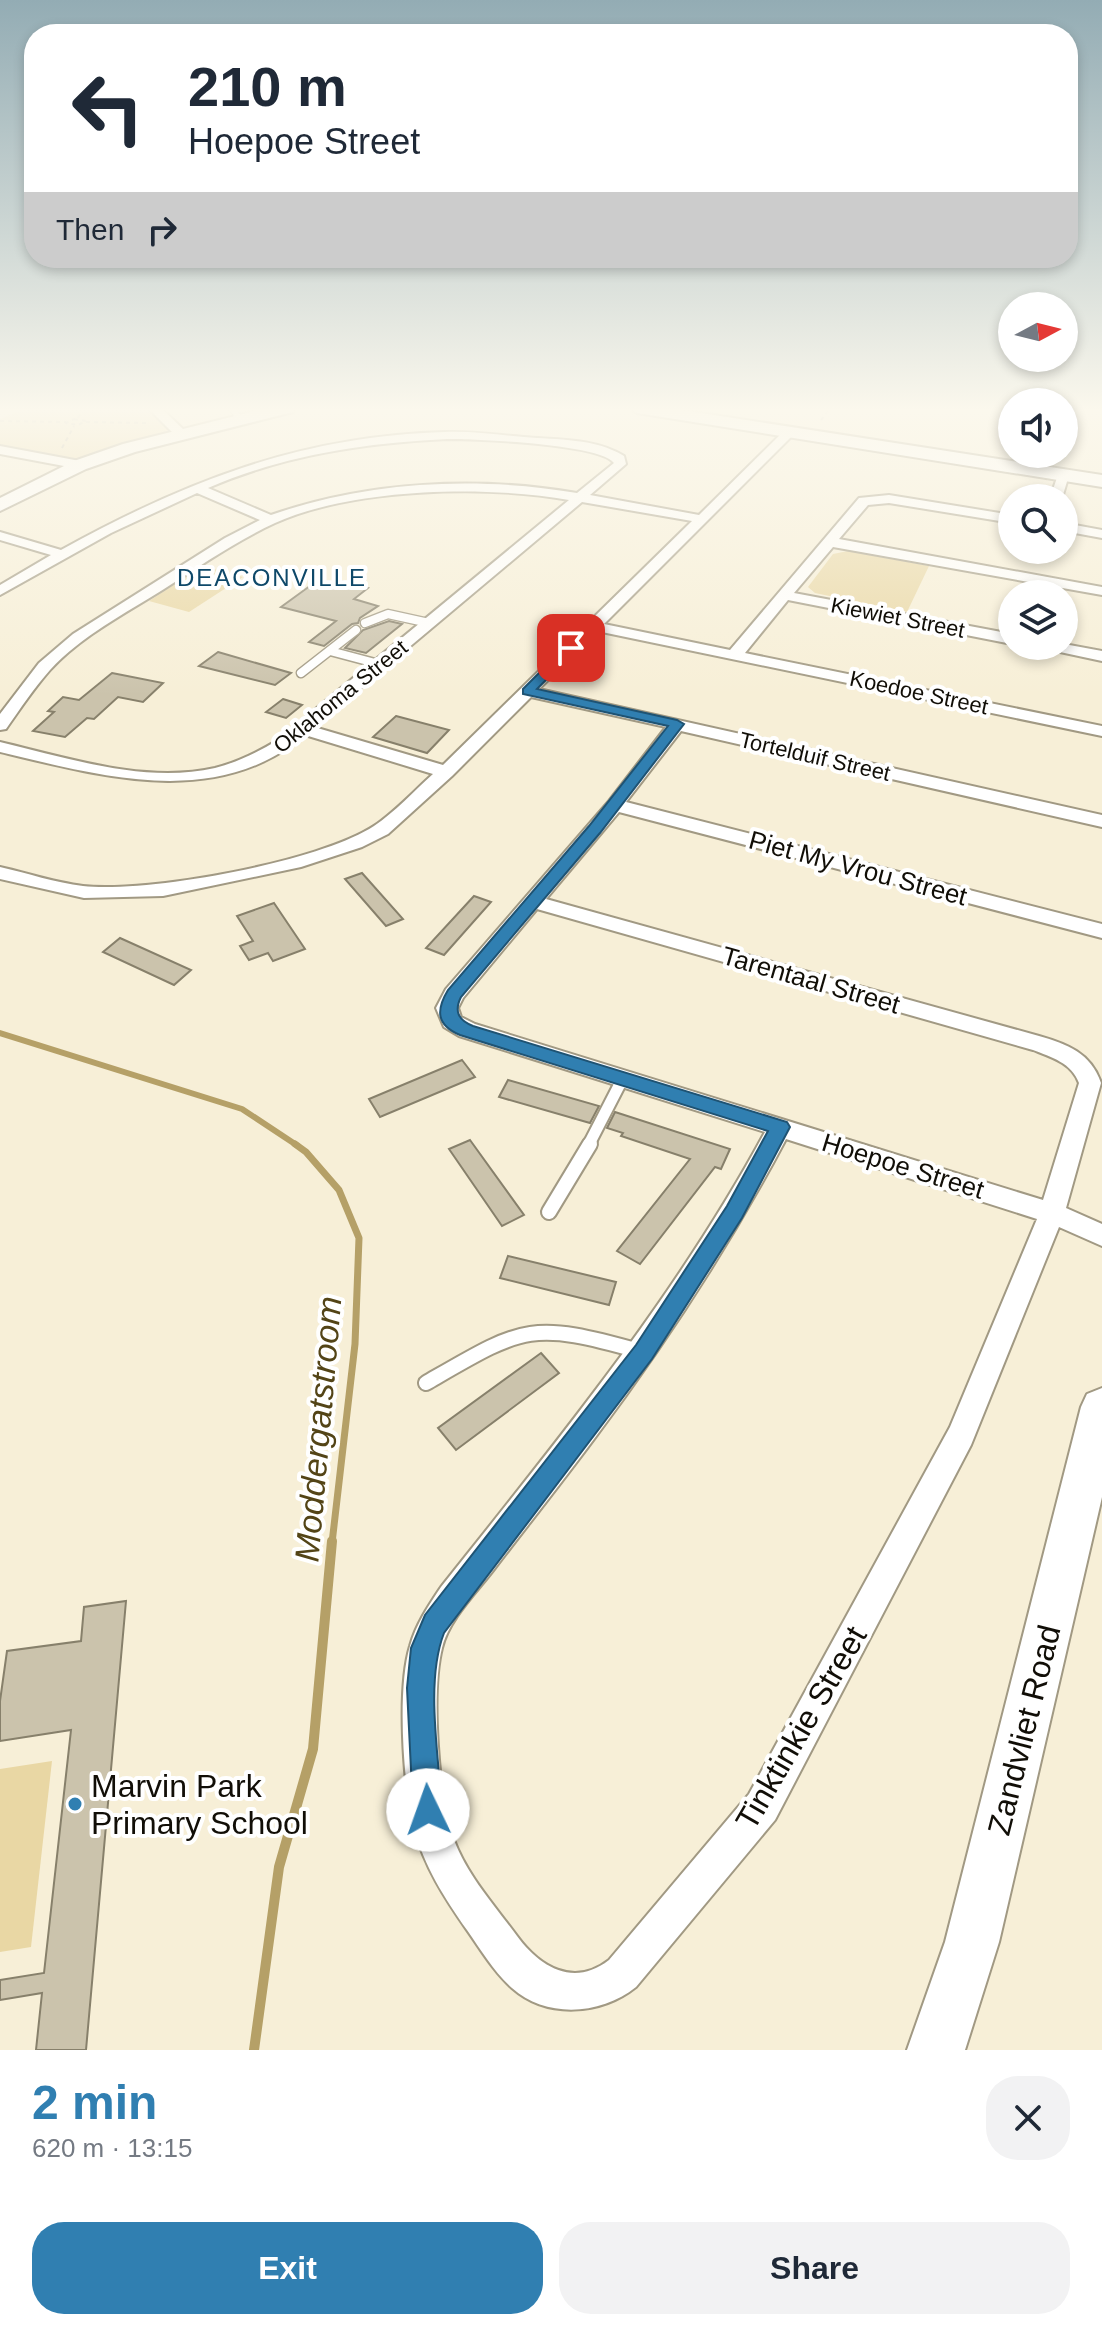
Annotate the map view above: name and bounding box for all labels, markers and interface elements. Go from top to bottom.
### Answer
text: 210 m [188,55,347,118]
icon: left [56,56,160,160]
text: Hoepoe Street [188,121,420,162]
icon: right [140,208,184,252]
text: Then [56,213,124,246]
north arrow [998,292,1078,372]
map controls [998,292,1078,660]
button: sound [998,388,1078,468]
button: search [998,484,1078,564]
district label: DEACONVILLE [177,564,367,591]
button: layers [998,580,1078,660]
street label: Kiewiet Street [829,592,967,643]
pin [537,614,605,682]
icon: arrive [549,626,593,670]
street label: Oklahoma Street [268,635,412,758]
street label: Koedoe Street [847,666,990,719]
street label: Tortelduif Street [737,727,893,786]
street label: Piet My Vrou Street [746,824,971,912]
street label: Tarentaal Street [719,940,904,1020]
street label: Hoepoe Street [818,1127,988,1205]
water label: Moddergatstroom [287,1295,349,1563]
street label: Tinktinkie Street [728,1620,874,1836]
street label: Zandvliet Road [980,1621,1068,1839]
place label: Marvin Park Primary School [91,1768,308,1841]
position arrow [386,1768,470,1852]
marker: Marvin Park Primary School [66,1795,84,1813]
text: 2 min [32,2076,157,2129]
button: close [986,2076,1070,2160]
text: 620 m · 13:15 [32,2133,192,2163]
button: Exit [32,2222,543,2314]
button: Share [559,2222,1070,2314]

